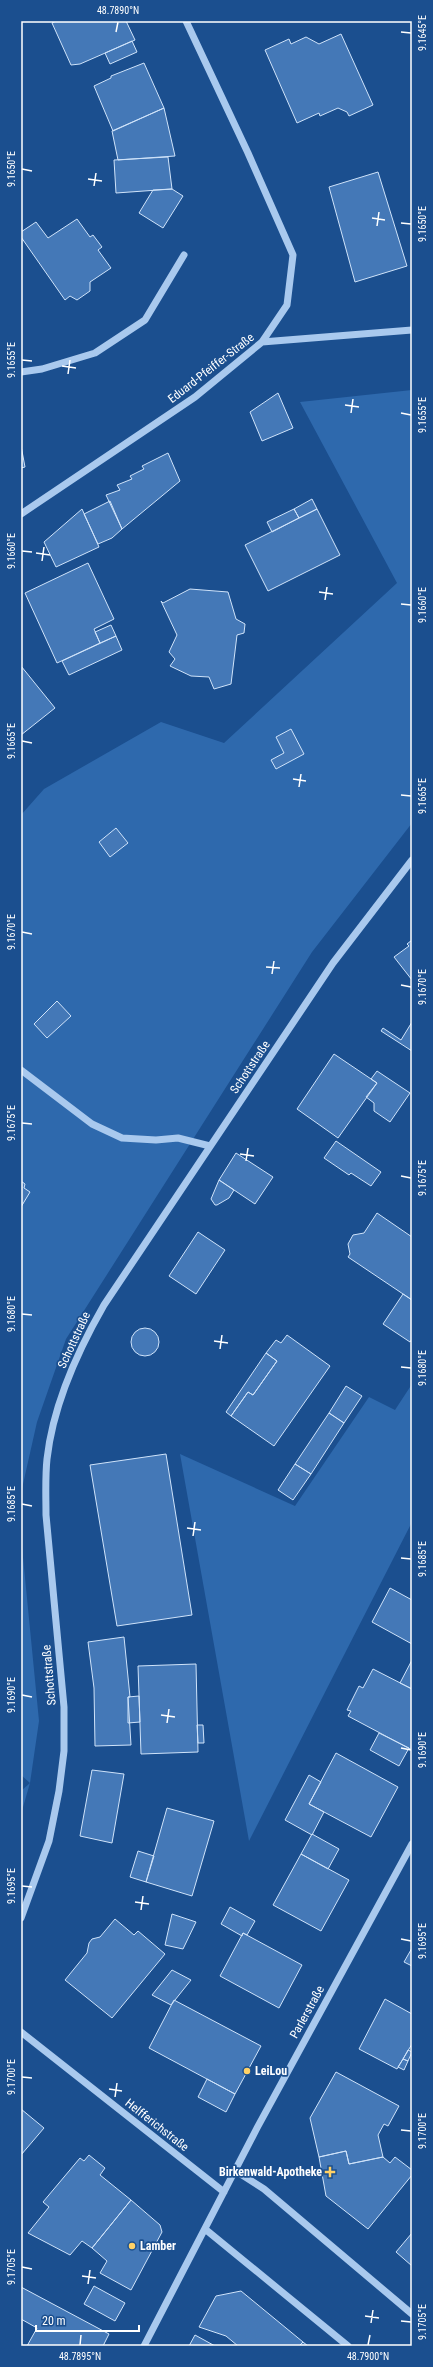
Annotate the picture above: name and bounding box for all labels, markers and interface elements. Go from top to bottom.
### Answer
text: 48.7890°N [97,5,139,16]
text: 9.1645°E [417,15,428,51]
text: 9.1650°E [6,151,17,187]
text: 9.1650°E [417,206,428,242]
street label: Eduard-Pfeiffer-Straße [165,330,257,406]
text: 9.1655°E [6,342,17,378]
text: 9.1655°E [417,397,428,433]
text: 9.1660°E [6,533,17,569]
text: 9.1660°E [417,587,428,623]
text: 9.1665°E [6,723,17,759]
text: 9.1665°E [417,778,428,814]
text: 9.1670°E [6,914,17,950]
text: 9.1670°E [417,969,428,1005]
street label: Schottstraße [227,1038,273,1096]
text: 9.1675°E [6,1105,17,1141]
text: 9.1675°E [417,1160,428,1196]
text: 9.1680°E [6,1296,17,1332]
street label: Schottstraße [55,1309,93,1371]
text: 9.1680°E [417,1350,428,1386]
text: 9.1685°E [6,1486,17,1522]
text: 9.1685°E [417,1541,428,1577]
street label: Schottstraße [39,1644,59,1706]
text: 9.1690°E [6,1677,17,1713]
text: 9.1690°E [417,1732,428,1768]
text: 9.1695°E [6,1868,17,1904]
text: 9.1695°E [417,1923,428,1959]
street label: Parlerstraße [287,1983,327,2041]
text: 9.1700°E [6,2059,17,2095]
place label: LeiLou [255,2064,287,2078]
marker: LeiLou [242,2066,252,2076]
street label: Helfferichstraße [122,2096,192,2154]
text: 9.1700°E [417,2113,428,2149]
place label: Birkenwald-Apotheke [219,2165,322,2179]
marker: Birkenwald-Apotheke [325,2167,335,2177]
place label: Lamber [140,2239,176,2253]
marker: Lamber [127,2241,137,2251]
text: 9.1705°E [6,2249,17,2285]
text: 9.1705°E [417,2304,428,2340]
scale bar [36,2307,139,2333]
text: 20 m [42,2314,66,2328]
text: 48.7895°N [59,2351,101,2362]
text: 48.7900°N [347,2351,389,2362]

